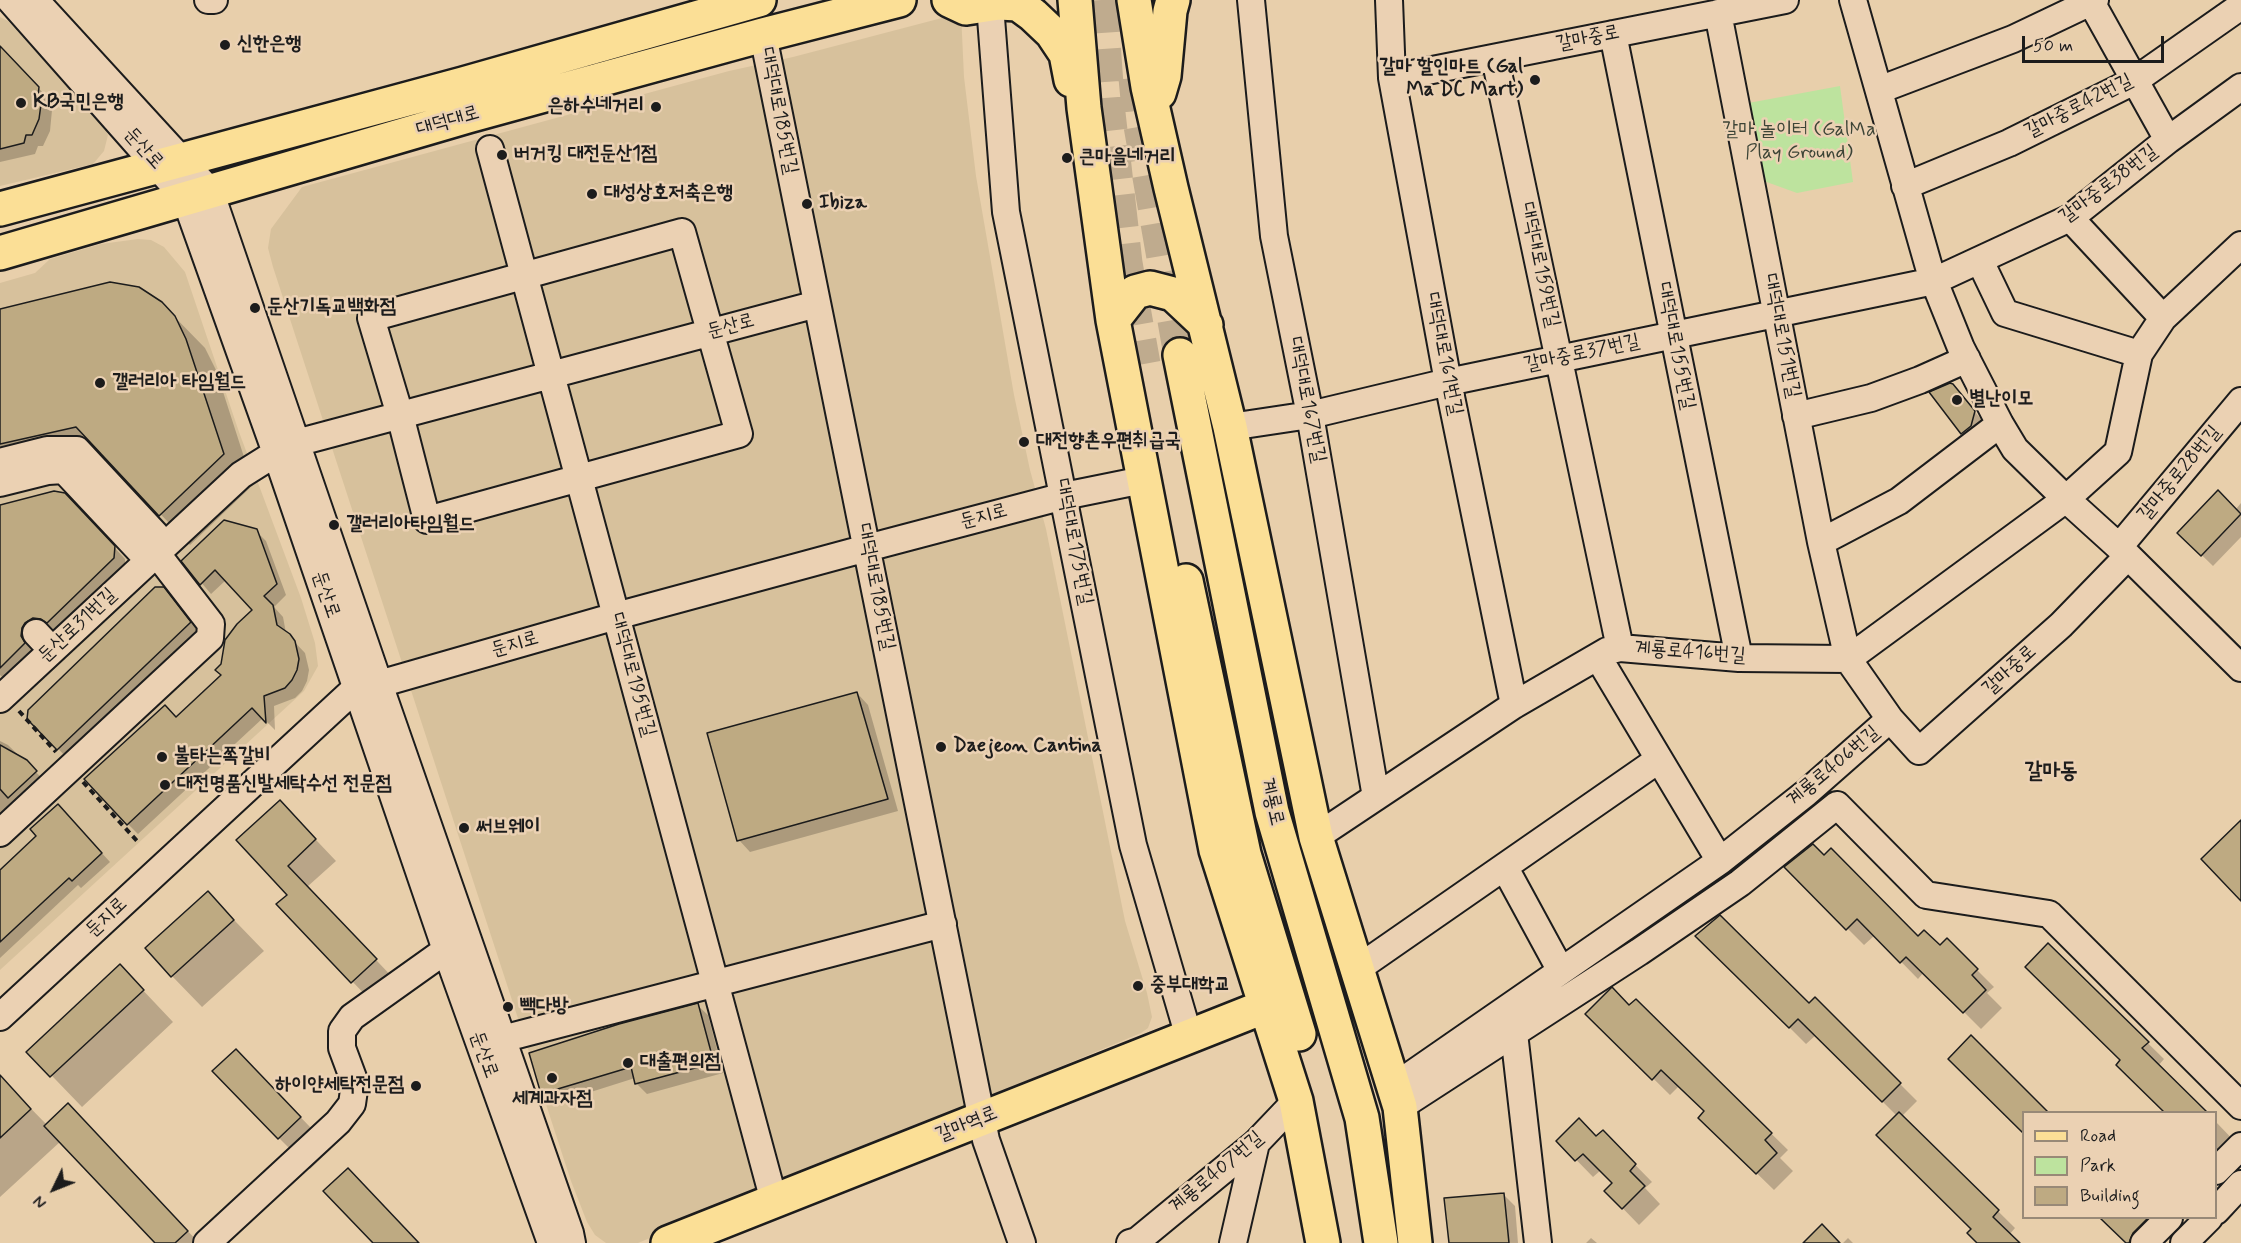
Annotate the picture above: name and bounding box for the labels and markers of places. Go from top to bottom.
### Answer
place label: 신한은행 [237,33,301,57]
marker: 신한은행 [218,38,232,52]
place label: 갈마 할인마트 (Gal Ma DC Mart) [1379,56,1523,103]
marker: 갈마 할인마트 (Gal Ma DC Mart) [1528,73,1542,87]
place label: KB국민은행 [33,91,124,115]
place label: 은하수네거리 [547,95,644,119]
marker: KB국민은행 [14,96,28,110]
marker: 은하수네거리 [649,100,663,114]
place label: 버거킹 대전둔산1점 [514,143,657,167]
place label: 큰마을네거리 [1079,146,1176,170]
marker: 버거킹 대전둔산1점 [495,148,509,162]
marker: 큰마을네거리 [1060,151,1074,165]
place label: 대성상호저축은행 [604,182,733,206]
marker: 대성상호저축은행 [585,187,599,201]
place label: Ibiza [819,192,867,216]
marker: Ibiza [800,197,814,211]
place label: 둔산기독교백화점 [267,296,396,320]
marker: 둔산기독교백화점 [248,301,262,315]
place label: 갤러리아 타임월드 [112,371,246,395]
marker: 갤러리아 타임월드 [93,376,107,390]
place label: 별난이모 [1969,388,2033,412]
marker: 별난이모 [1950,393,1964,407]
place label: 대전향촌우편취급국 [1036,430,1181,454]
marker: 대전향촌우편취급국 [1017,435,1031,449]
place label: 갤러리아타임월드 [346,513,475,537]
marker: 갤러리아타임월드 [327,518,341,532]
place label: Daejeon Cantina [953,735,1102,759]
marker: Daejeon Cantina [934,740,948,754]
place label: 불타는쪽갈비 [174,745,271,769]
marker: 불타는쪽갈비 [155,750,169,764]
place label: 대전명품신발세탁수선 전문점 [177,773,392,797]
marker: 대전명품신발세탁수선 전문점 [158,778,172,792]
place label: 써브웨이 [476,816,540,840]
marker: 써브웨이 [457,821,471,835]
place label: 중부대학교 [1150,974,1230,998]
marker: 중부대학교 [1131,979,1145,993]
place label: 빽다방 [520,995,568,1019]
marker: 빽다방 [501,1000,515,1014]
place label: 대출편의점 [640,1051,720,1075]
marker: 대출편의점 [621,1056,635,1070]
marker: 세계과자점 [545,1071,559,1085]
place label: 하이얀세탁전문점 [275,1074,404,1098]
marker: 하이얀세탁전문점 [409,1079,423,1093]
place label: 세계과자점 [512,1088,592,1112]

